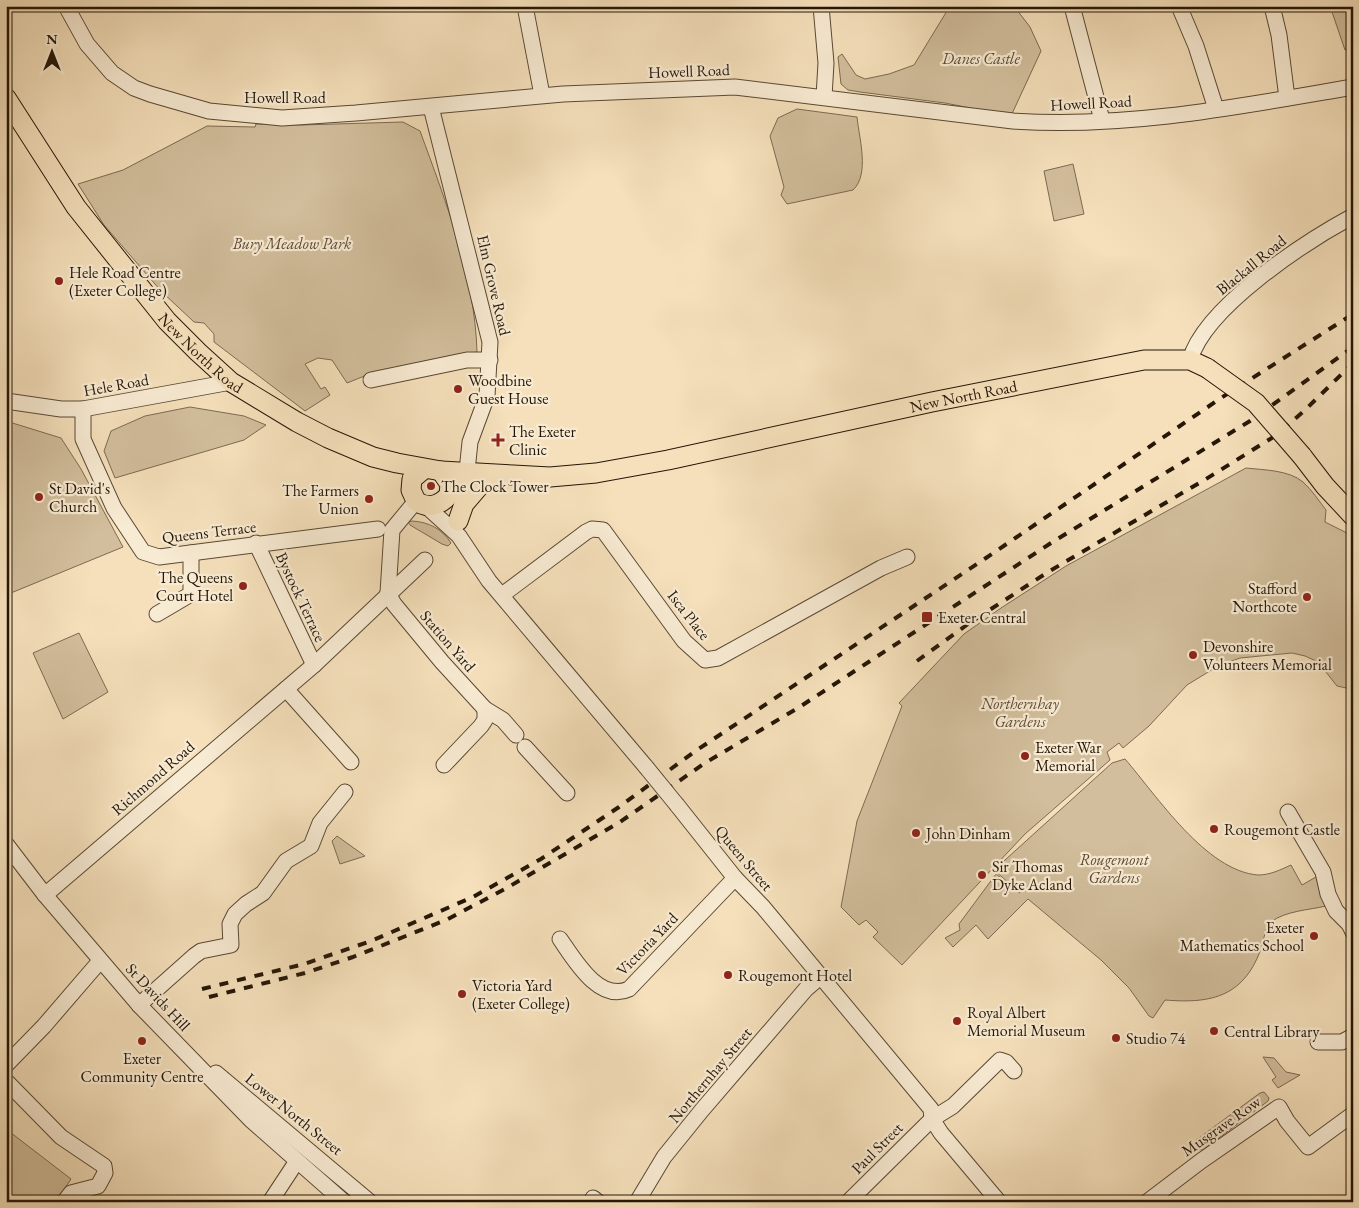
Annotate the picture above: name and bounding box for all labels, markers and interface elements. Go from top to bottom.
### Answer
north arrow [28,28,78,78]
text: N [46,30,58,48]
park label: Danes Castle [941,48,1020,69]
street label: Howell Road [648,59,731,83]
street label: Howell Road [244,87,327,108]
street label: Howell Road [1050,90,1133,116]
street label: Blackall Road [1212,230,1291,300]
park label: Bury Meadow Park [232,233,352,254]
street label: Elm Grove Road [472,233,516,338]
place label: Hele Road Centre (Exeter College) [69,262,181,301]
marker: Hele Road Centre (Exeter College) [53,275,65,287]
street label: New North Road [154,308,248,398]
street label: Hele Road [82,369,151,401]
place label: Woodbine Guest House [468,370,548,409]
street label: New North Road [908,375,1020,417]
marker: Woodbine Guest House [452,383,464,395]
place label: The Exeter Clinic [509,421,576,460]
marker: The Exeter Clinic [491,433,505,447]
place label: The Clock Tower [441,476,549,497]
place label: St David's Church [49,478,110,517]
place label: The Farmers Union [282,480,360,519]
marker: The Clock Tower [425,480,437,492]
marker: St David's Church [33,491,45,503]
marker: The Farmers Union [363,493,375,505]
street label: Queens Terrace [161,516,257,548]
street label: Bystock Terrace [271,549,331,645]
place label: The Queens Court Hotel [156,567,233,606]
place label: Stafford Northcote [1232,578,1298,617]
marker: The Queens Court Hotel [237,580,249,592]
street label: Isca Place [663,586,715,644]
marker: Stafford Northcote [1301,591,1313,603]
street label: Station Yard [416,606,481,677]
place label: Exeter Central [938,607,1026,628]
marker: Exeter Central [920,610,934,624]
place label: Devonshire Volunteers Memorial [1203,636,1332,675]
marker: Devonshire Volunteers Memorial [1187,649,1199,661]
park label: Northernhay Gardens [980,693,1060,732]
street label: Richmond Road [107,735,200,820]
place label: Exeter War Memorial [1035,737,1102,776]
marker: Exeter War Memorial [1019,750,1031,762]
place label: Rougemont Castle [1224,819,1340,840]
street label: Queen Street [710,821,778,895]
place label: John Dinham [924,823,1011,844]
marker: Rougemont Castle [1208,823,1220,835]
marker: John Dinham [910,827,922,839]
park label: Rougemont Gardens [1079,849,1150,888]
place label: Sir Thomas Dyke Acland [992,856,1073,895]
marker: Sir Thomas Dyke Acland [976,869,988,881]
street label: Victoria Yard [612,907,683,980]
place label: Exeter Mathematics School [1180,917,1305,956]
marker: Exeter Mathematics School [1308,930,1320,942]
street label: St Davids Hill [121,958,195,1036]
place label: Rougemont Hotel [738,965,852,986]
marker: Rougemont Hotel [722,969,734,981]
place label: Victoria Yard (Exeter College) [472,975,570,1014]
marker: Victoria Yard (Exeter College) [456,988,468,1000]
place label: Royal Albert Memorial Museum [967,1002,1086,1041]
marker: Royal Albert Memorial Museum [951,1015,963,1027]
place label: Central Library [1224,1021,1320,1042]
street label: Northernhay Street [664,1023,756,1127]
marker: Central Library [1208,1025,1220,1037]
place label: Studio 74 [1126,1028,1186,1049]
marker: Studio 74 [1110,1032,1122,1044]
marker: Exeter Community Centre [136,1035,148,1047]
place label: Exeter Community Centre [81,1048,203,1087]
street label: Lower North Street [241,1068,347,1160]
street label: Musgrave Row [1177,1090,1266,1161]
street label: Paul Street [847,1118,907,1178]

